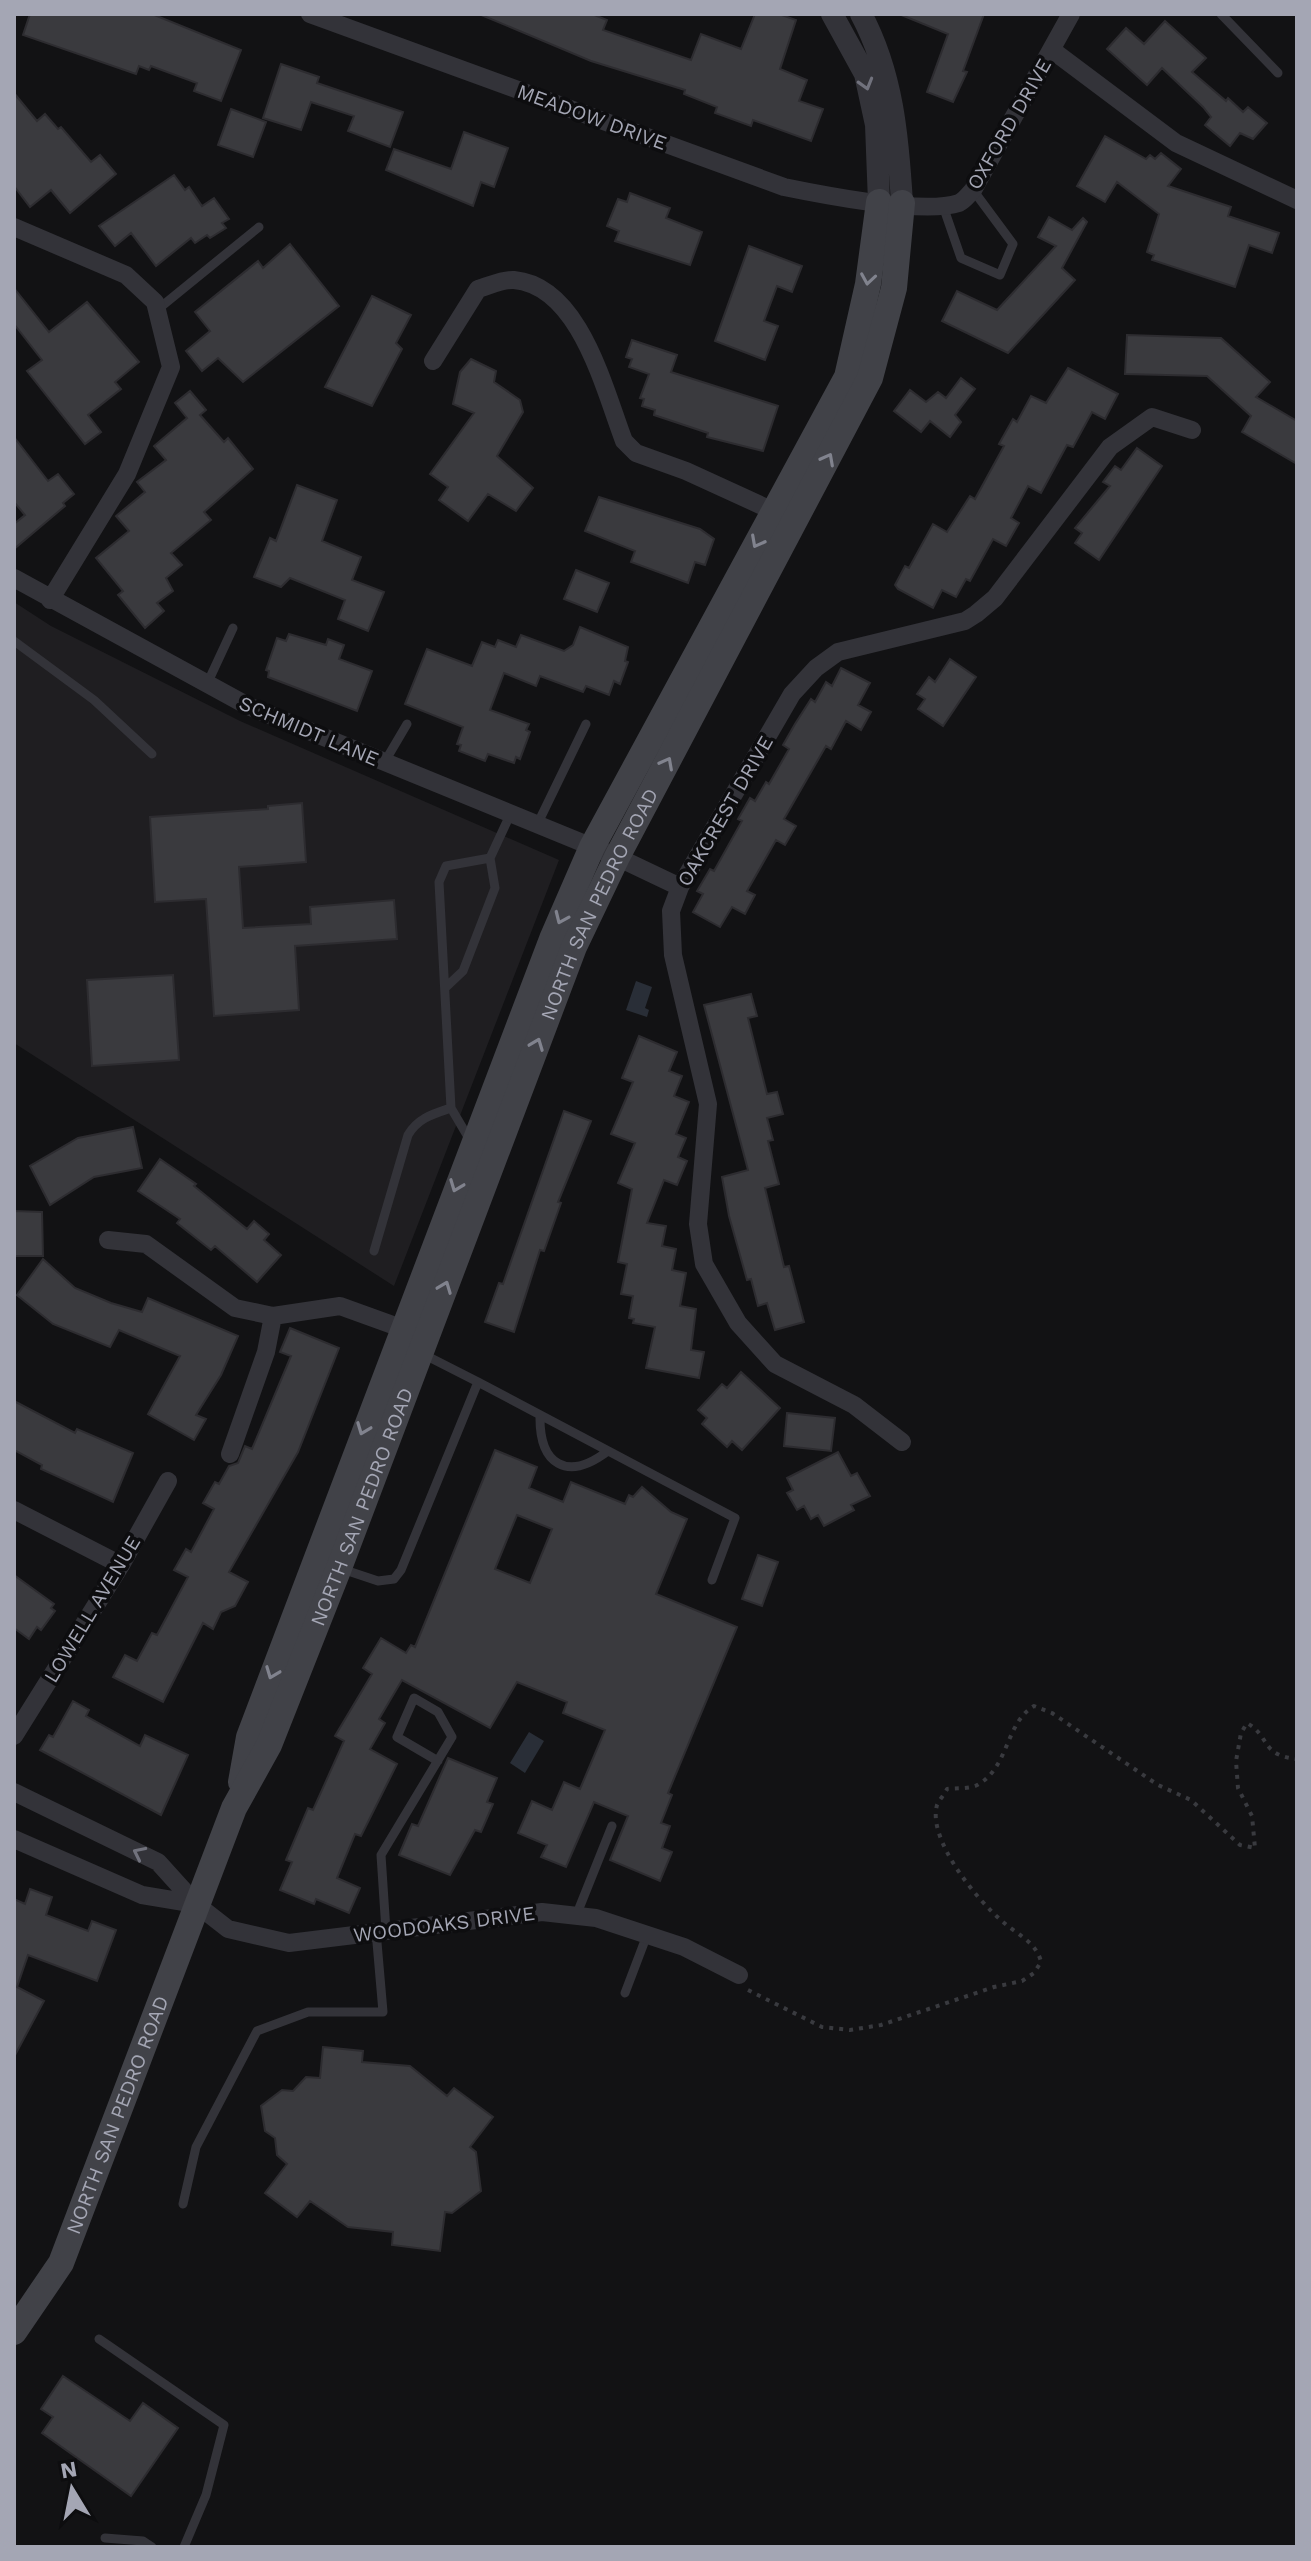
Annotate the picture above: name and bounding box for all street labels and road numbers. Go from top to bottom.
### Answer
street label: OXFORD DRIVE [962,54,1056,194]
street label: MEADOW DRIVE [514,79,670,155]
street label: SCHMIDT LANE [236,691,382,771]
street label: OAKCREST DRIVE [672,731,778,891]
street label: NORTH SAN PEDRO ROAD [535,784,663,1024]
street label: NORTH SAN PEDRO ROAD [305,1384,418,1629]
street label: LOWELL AVENUE [39,1531,145,1687]
street label: WOODOAKS DRIVE [352,1901,536,1947]
street label: NORTH SAN PEDRO ROAD [61,1992,174,2237]

